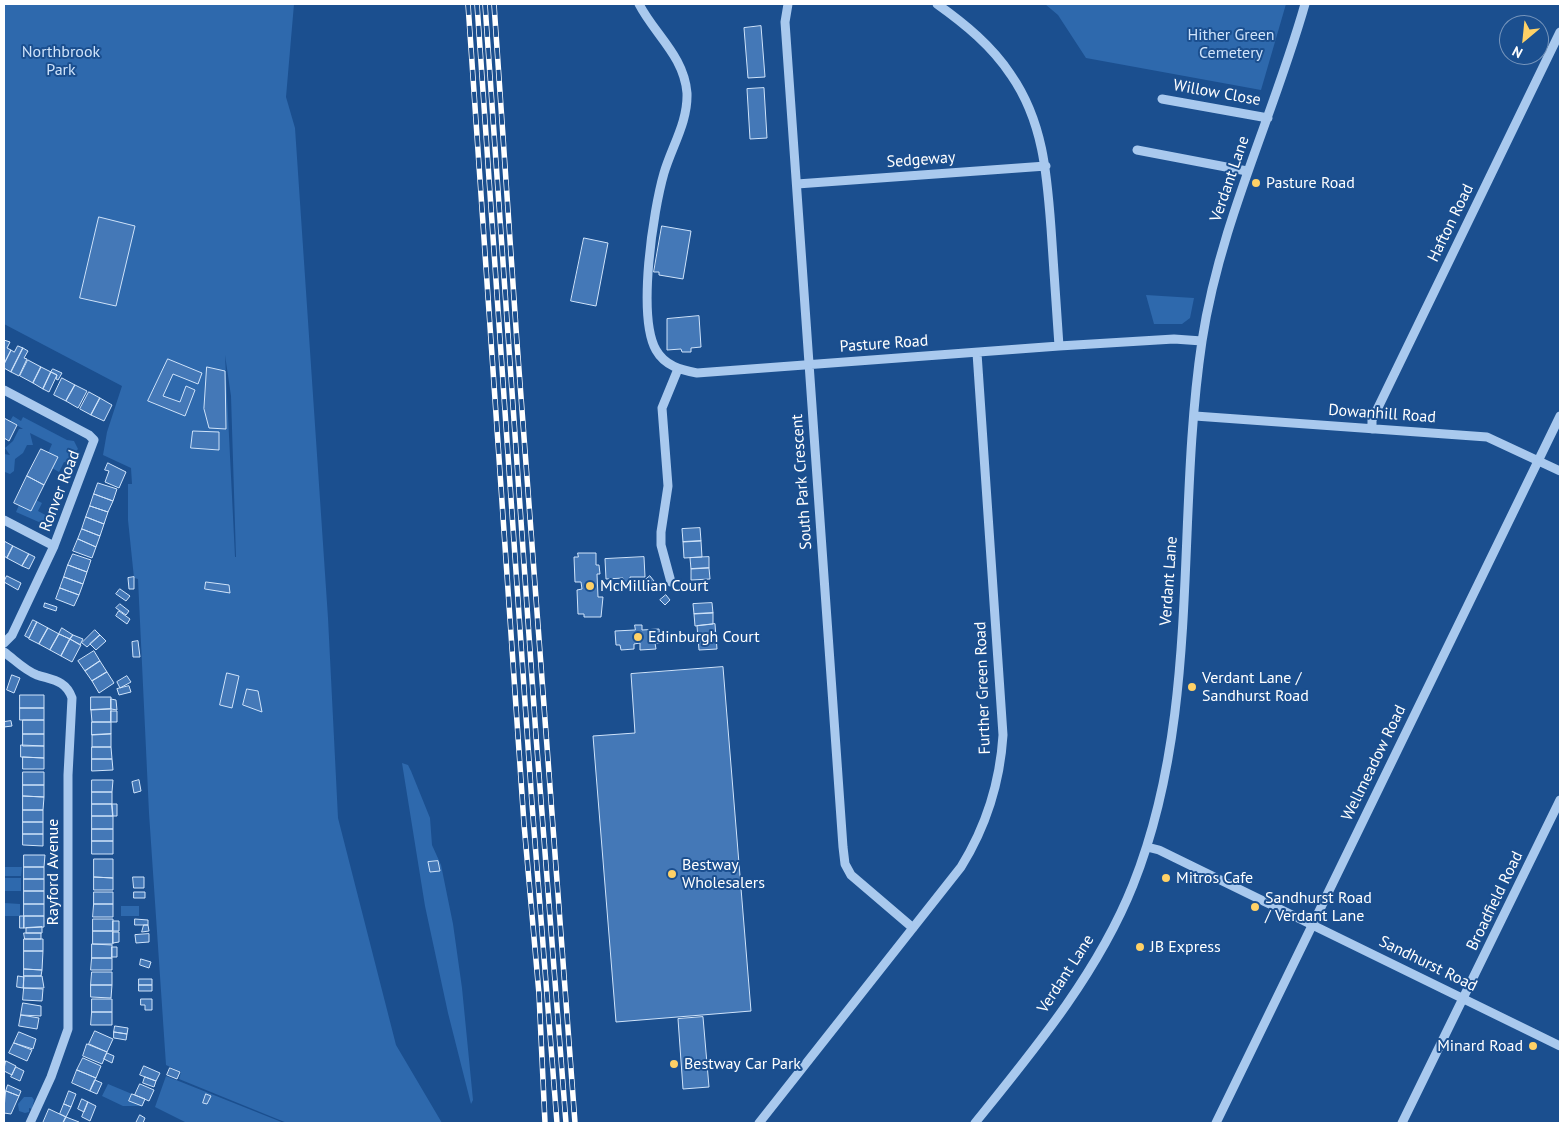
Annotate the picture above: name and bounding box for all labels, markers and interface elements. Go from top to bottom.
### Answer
north arrow [1499,15,1549,65]
park label: Hither Green Cemetery [1187,25,1275,63]
park label: Northbrook Park [22,42,100,80]
text: N [1509,42,1526,62]
street label: Willow Close [1172,76,1262,110]
street label: Verdant Lane [1206,134,1254,224]
street label: Sedgeway [886,148,956,172]
place label: Pasture Road [1266,173,1355,193]
marker: Pasture Road [1250,177,1262,189]
street label: Hafton Road [1424,181,1478,265]
street label: Pasture Road [839,331,929,357]
street label: Dowanhill Road [1328,401,1436,427]
street label: South Park Crescent [788,413,816,551]
street label: Ronver Road [36,448,84,534]
street label: Verdant Lane [1156,536,1182,626]
place label: McMillian Court [600,576,709,596]
marker: McMillian Court [584,580,596,592]
street label: Further Green Road [971,621,995,755]
place label: Edinburgh Court [648,627,760,647]
marker: Edinburgh Court [632,631,644,643]
place label: Verdant Lane / Sandhurst Road [1202,668,1309,706]
marker: Verdant Lane / Sandhurst Road [1186,681,1198,693]
street label: Wellmeadow Road [1338,702,1410,824]
street label: Rayford Avenue [43,819,63,925]
street label: Broadfield Road [1463,848,1527,954]
place label: Bestway Wholesalers [682,855,765,893]
marker: Bestway Wholesalers [666,868,678,880]
place label: Mitros Cafe [1176,868,1253,888]
marker: Mitros Cafe [1160,872,1172,884]
place label: Sandhurst Road / Verdant Lane [1265,888,1372,926]
marker: Sandhurst Road / Verdant Lane [1249,901,1261,913]
street label: Verdant Lane [1034,931,1098,1017]
street label: Sandhurst Road [1376,932,1480,996]
place label: JB Express [1150,937,1221,957]
marker: JB Express [1134,941,1146,953]
place label: Minard Road [1437,1036,1523,1056]
marker: Minard Road [1527,1040,1539,1052]
place label: Bestway Car Park [684,1054,801,1074]
marker: Bestway Car Park [668,1058,680,1070]

